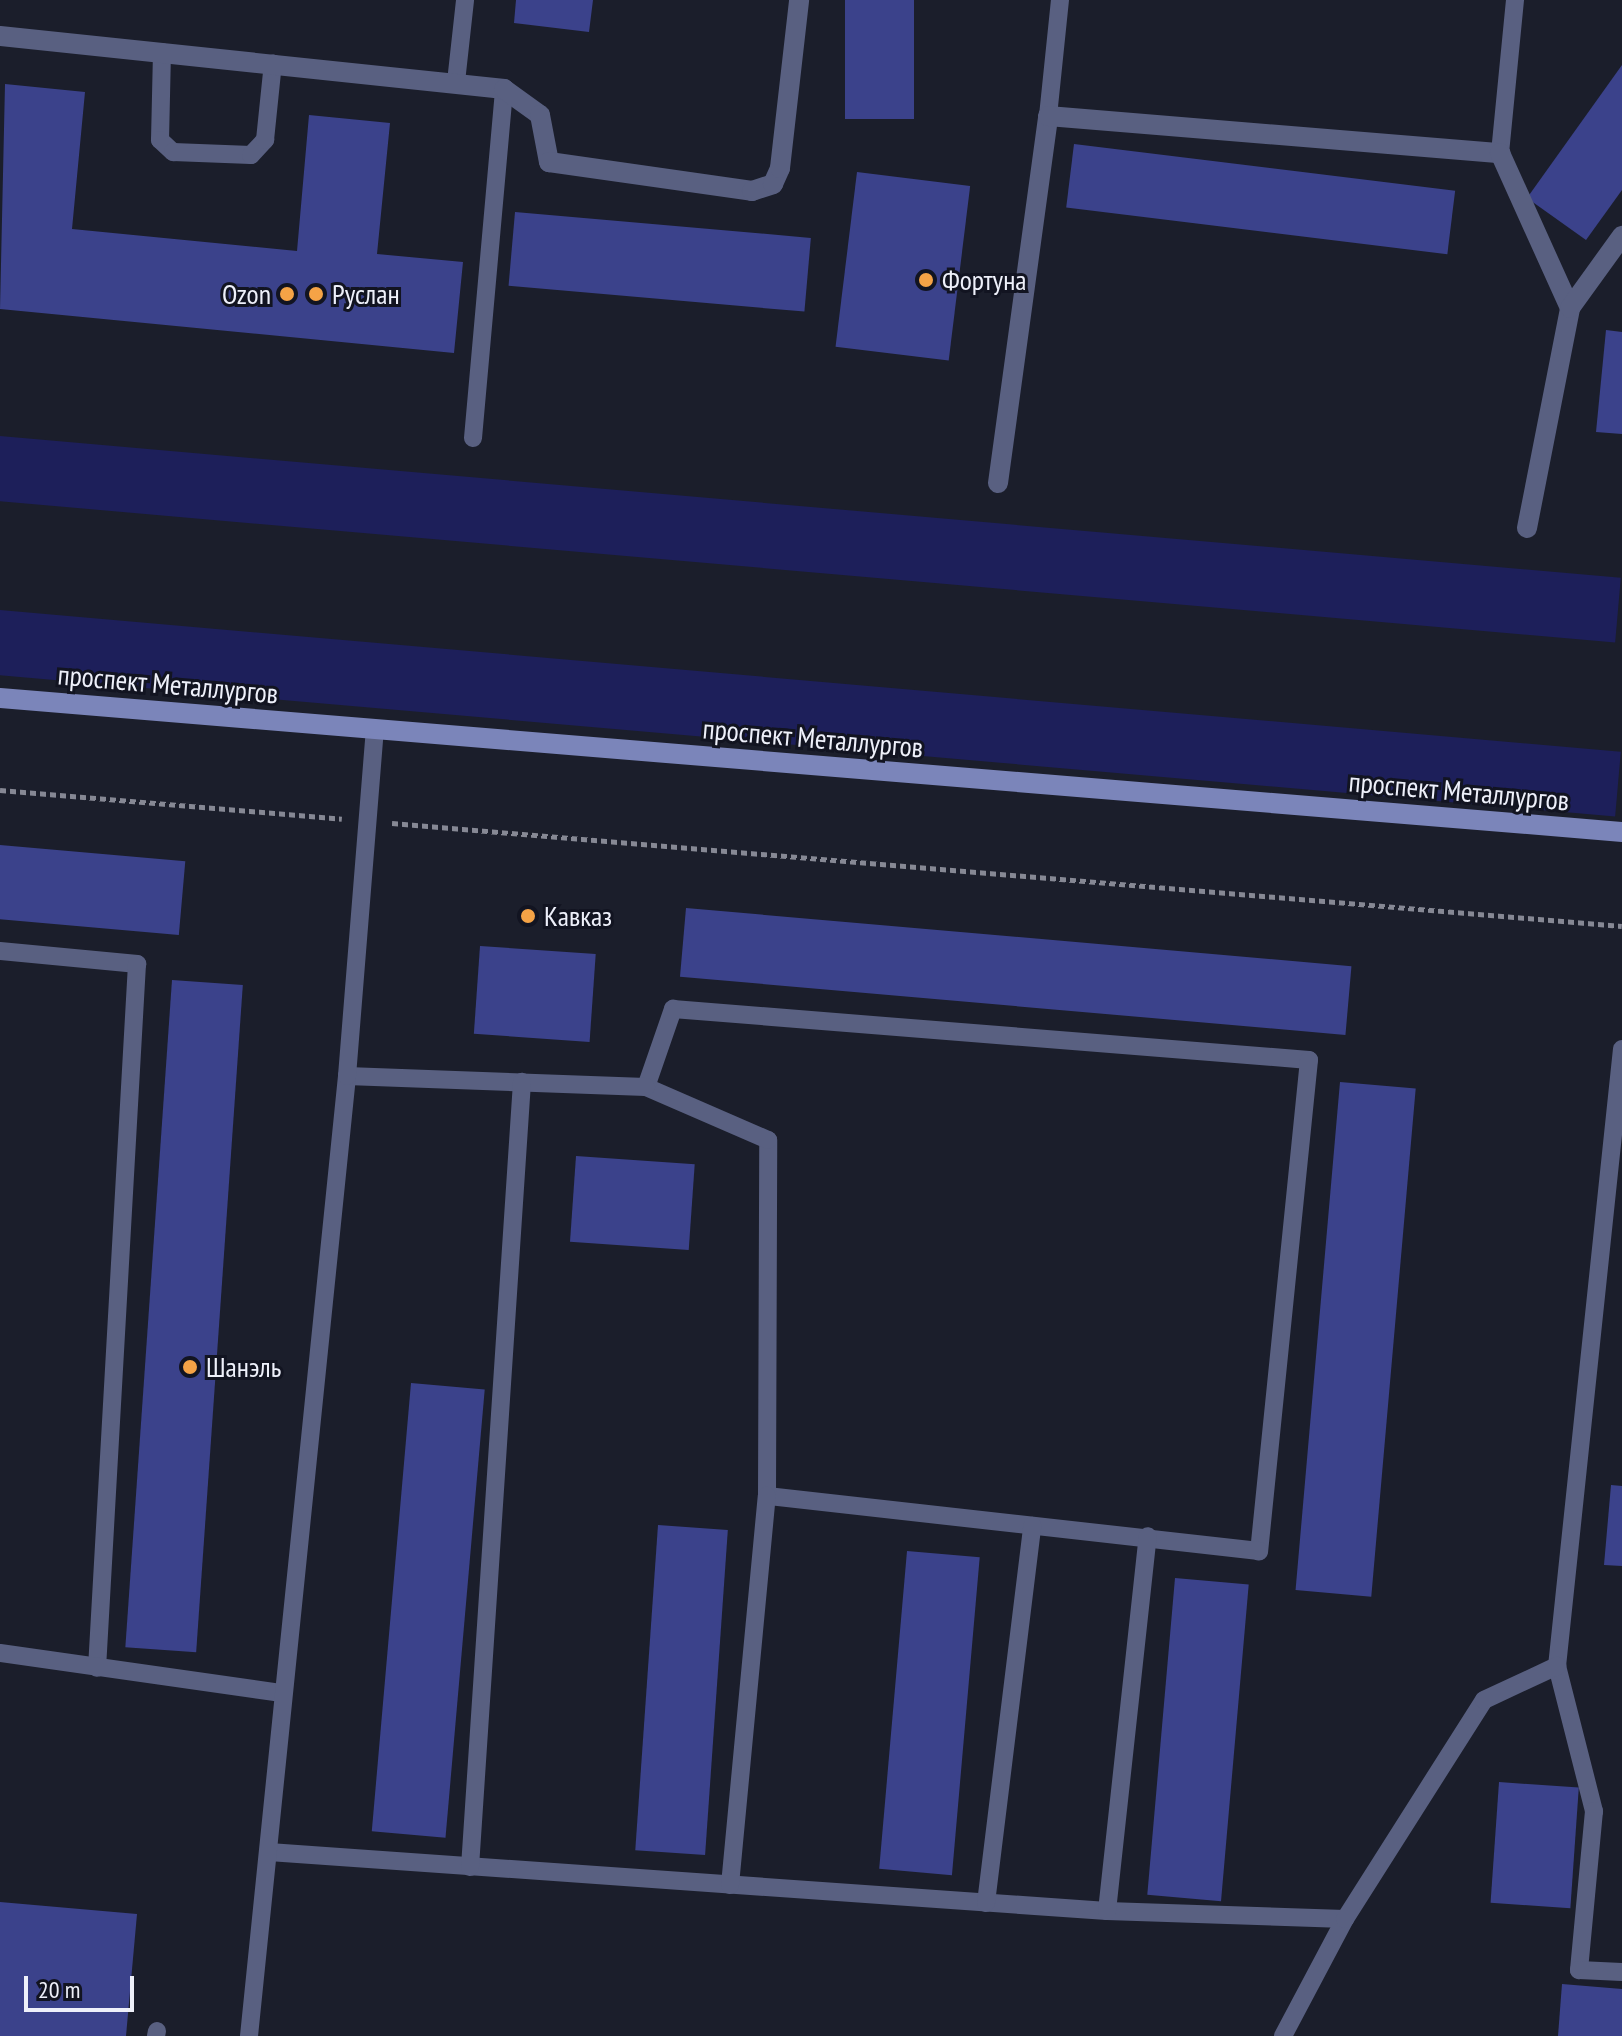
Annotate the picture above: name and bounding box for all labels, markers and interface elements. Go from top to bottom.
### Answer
place label: Фортуна [942,263,1027,297]
marker: Фортуна [917,271,935,289]
place label: Ozon [222,277,271,311]
place label: Руслан [332,277,400,311]
marker: Ozon [278,285,296,303]
marker: Руслан [307,285,325,303]
street label: проспект Металлургов [56,658,280,710]
street label: проспект Металлургов [701,712,925,764]
street label: проспект Металлургов [1347,765,1571,817]
place label: Кавказ [544,899,612,933]
marker: Кавказ [519,907,537,925]
place label: Шанэль [206,1350,281,1384]
marker: Шанэль [181,1358,199,1376]
scale bar [28,1960,138,2010]
text: 20 m [38,1974,80,2005]

